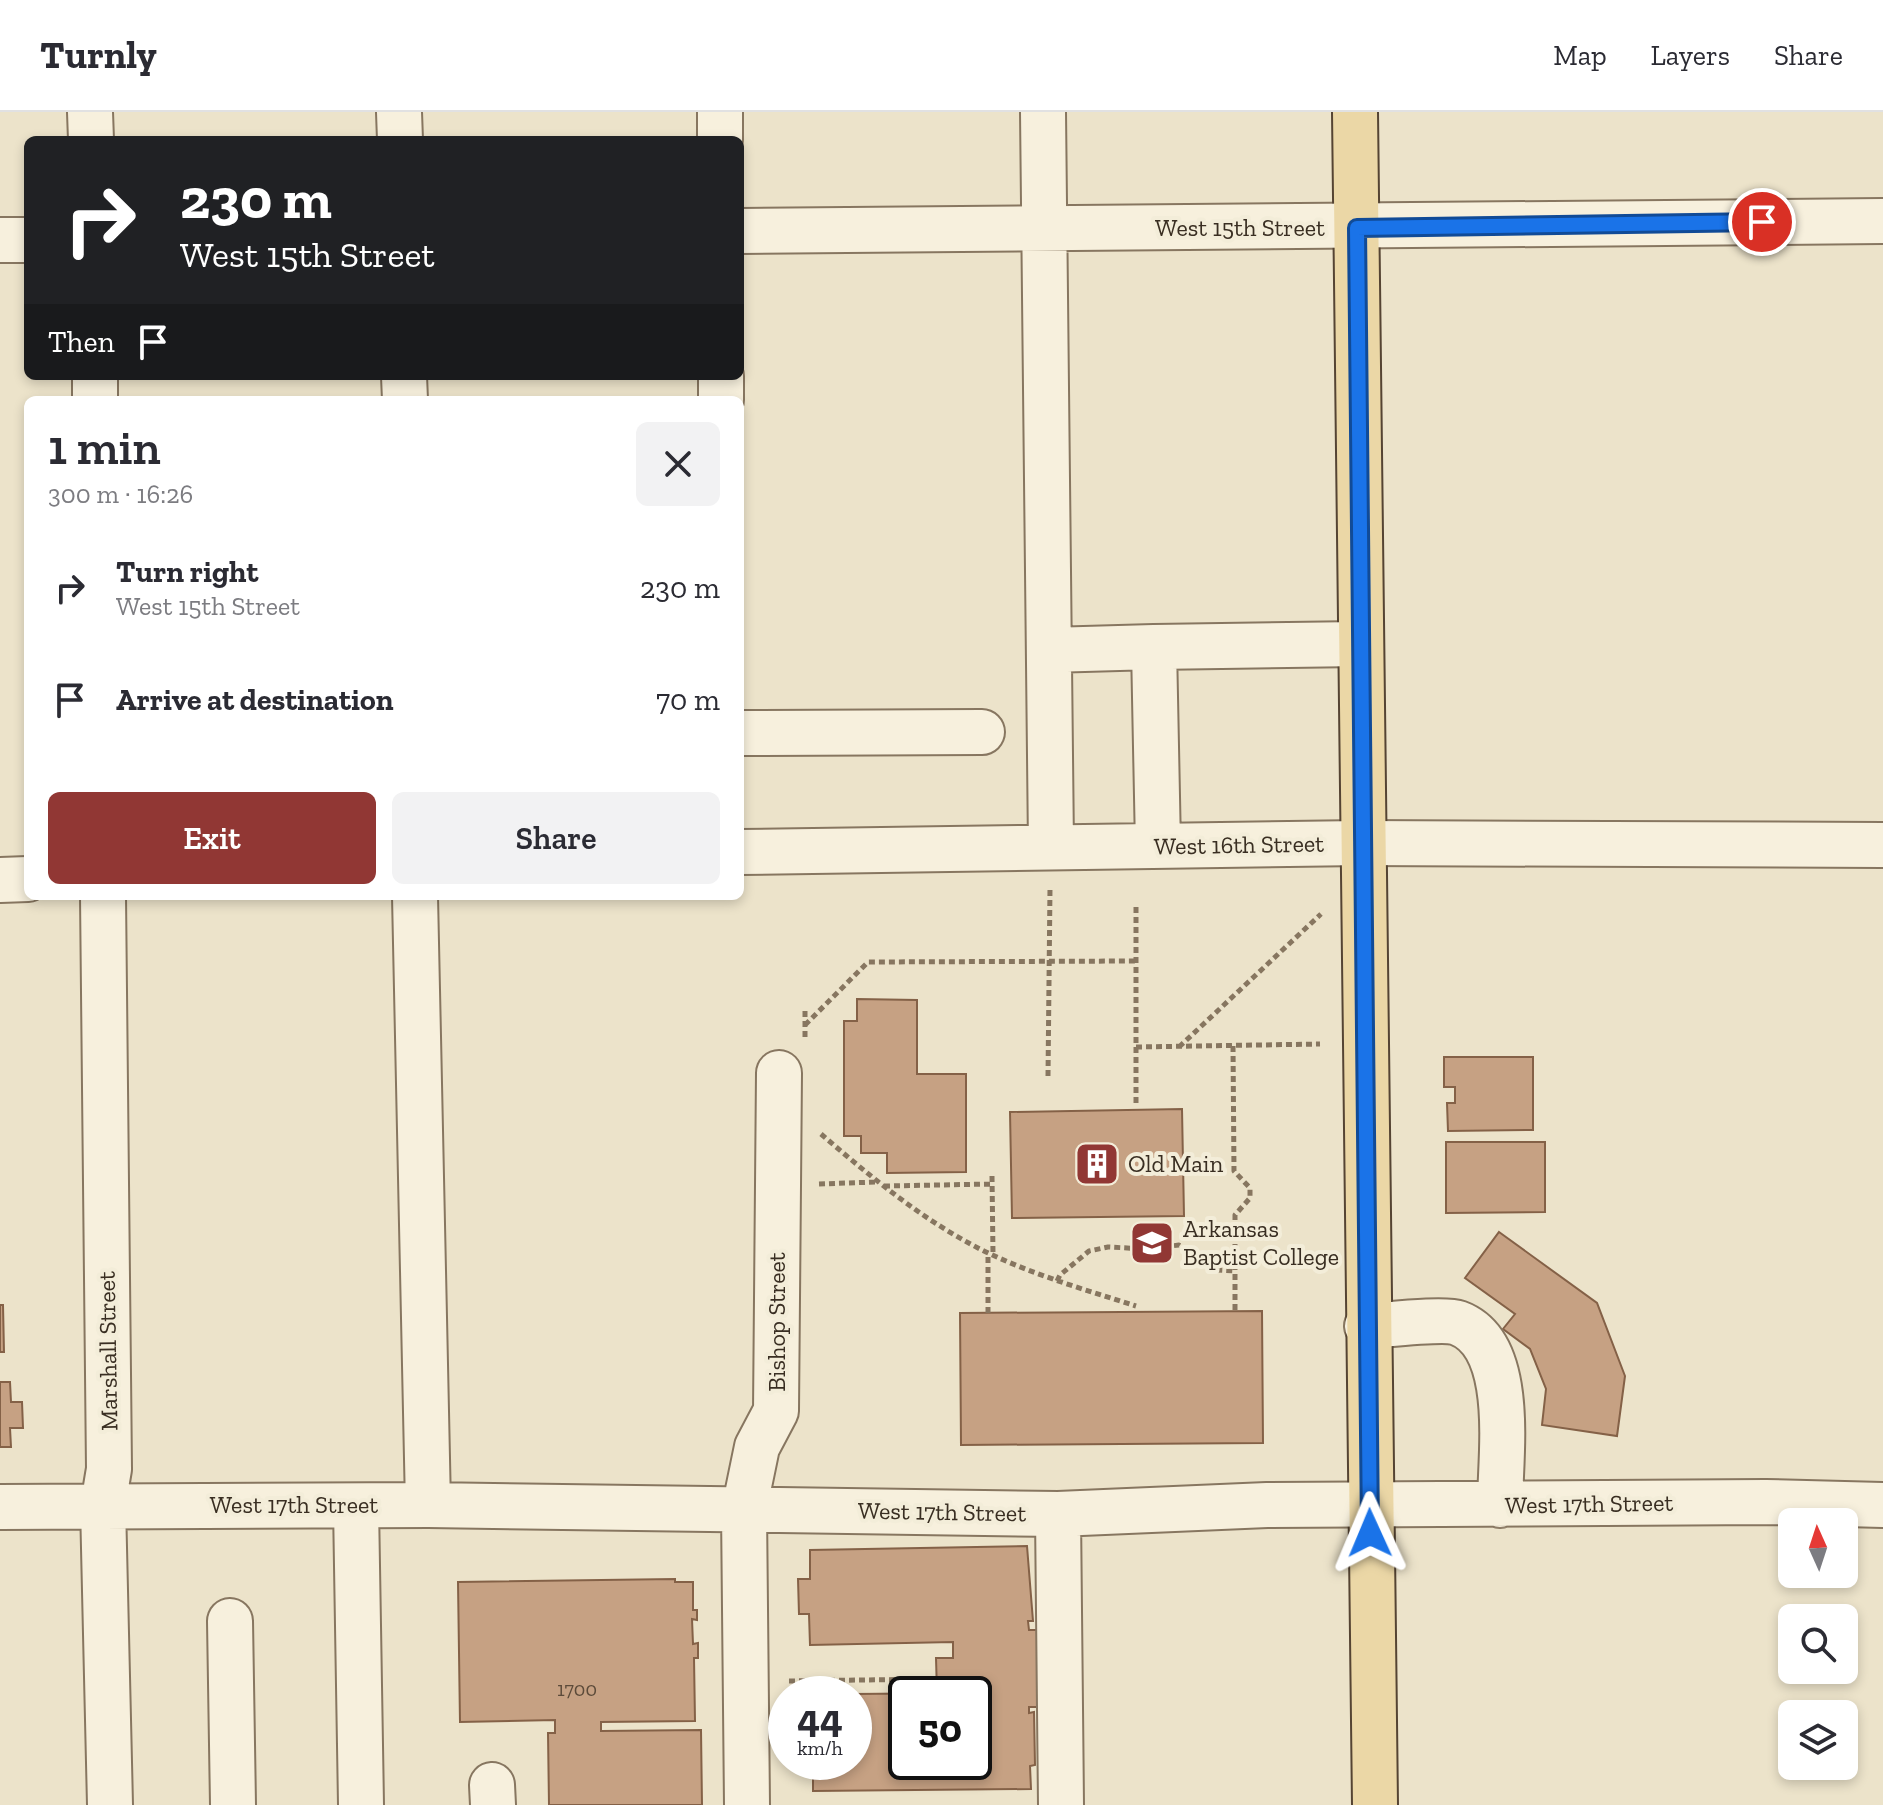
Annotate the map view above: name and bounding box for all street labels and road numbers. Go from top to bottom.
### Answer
street label: West 15th Street [1155,213,1325,242]
street label: West 16th Street [1154,829,1324,860]
street label: Bishop Street [762,1252,791,1392]
street label: Marshall Street [92,1271,123,1431]
street label: West 17th Street [1505,1488,1674,1519]
street label: West 17th Street [210,1490,378,1519]
street label: West 17th Street [858,1496,1027,1527]

